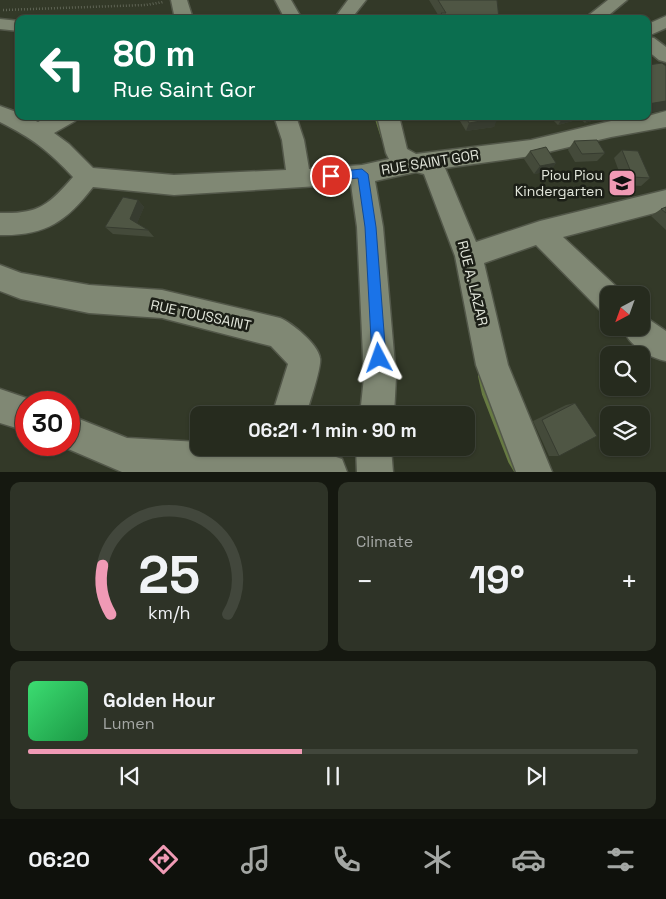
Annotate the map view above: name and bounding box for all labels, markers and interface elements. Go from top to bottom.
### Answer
text: 80 m [113,32,195,76]
icon: left [30,35,95,100]
text: Rue Saint Gor [113,75,256,103]
street label: RUE SAINT GOR [380,145,480,179]
pin [310,155,352,197]
icon: arrive [317,162,345,190]
place label: Piou Piou Kindergarten [515,166,603,200]
school or university icon: Piou Piou Kindergarten [607,168,637,198]
street label: RUE A. LAZAR [454,239,492,328]
north arrow [600,286,650,336]
map controls [600,286,650,456]
street label: RUE TOUSSAINT [149,296,253,334]
position arrow [352,331,404,383]
button: search [600,346,650,396]
speed limit sign: 30 [15,391,80,456]
button: layers [600,406,650,456]
text: 06:21 · 1 min · 90 m [248,418,417,443]
text: Climate [356,531,413,552]
text: 25 [138,542,200,608]
text: 19° [469,556,525,604]
text: − [356,563,373,599]
text: + [621,563,638,599]
text: km/h [148,601,190,624]
text: Golden Hour [103,688,215,713]
text: Lumen [103,713,155,734]
icon: previous [116,762,144,790]
icon: pause [319,762,347,790]
icon: next [522,762,550,790]
icon: directions [146,842,181,877]
icon: music [238,842,273,877]
icon: phone [329,842,364,877]
icon: climate [420,842,455,877]
icon: car [511,842,546,877]
icon: filters [603,842,638,877]
text: 06:20 [28,845,90,873]

